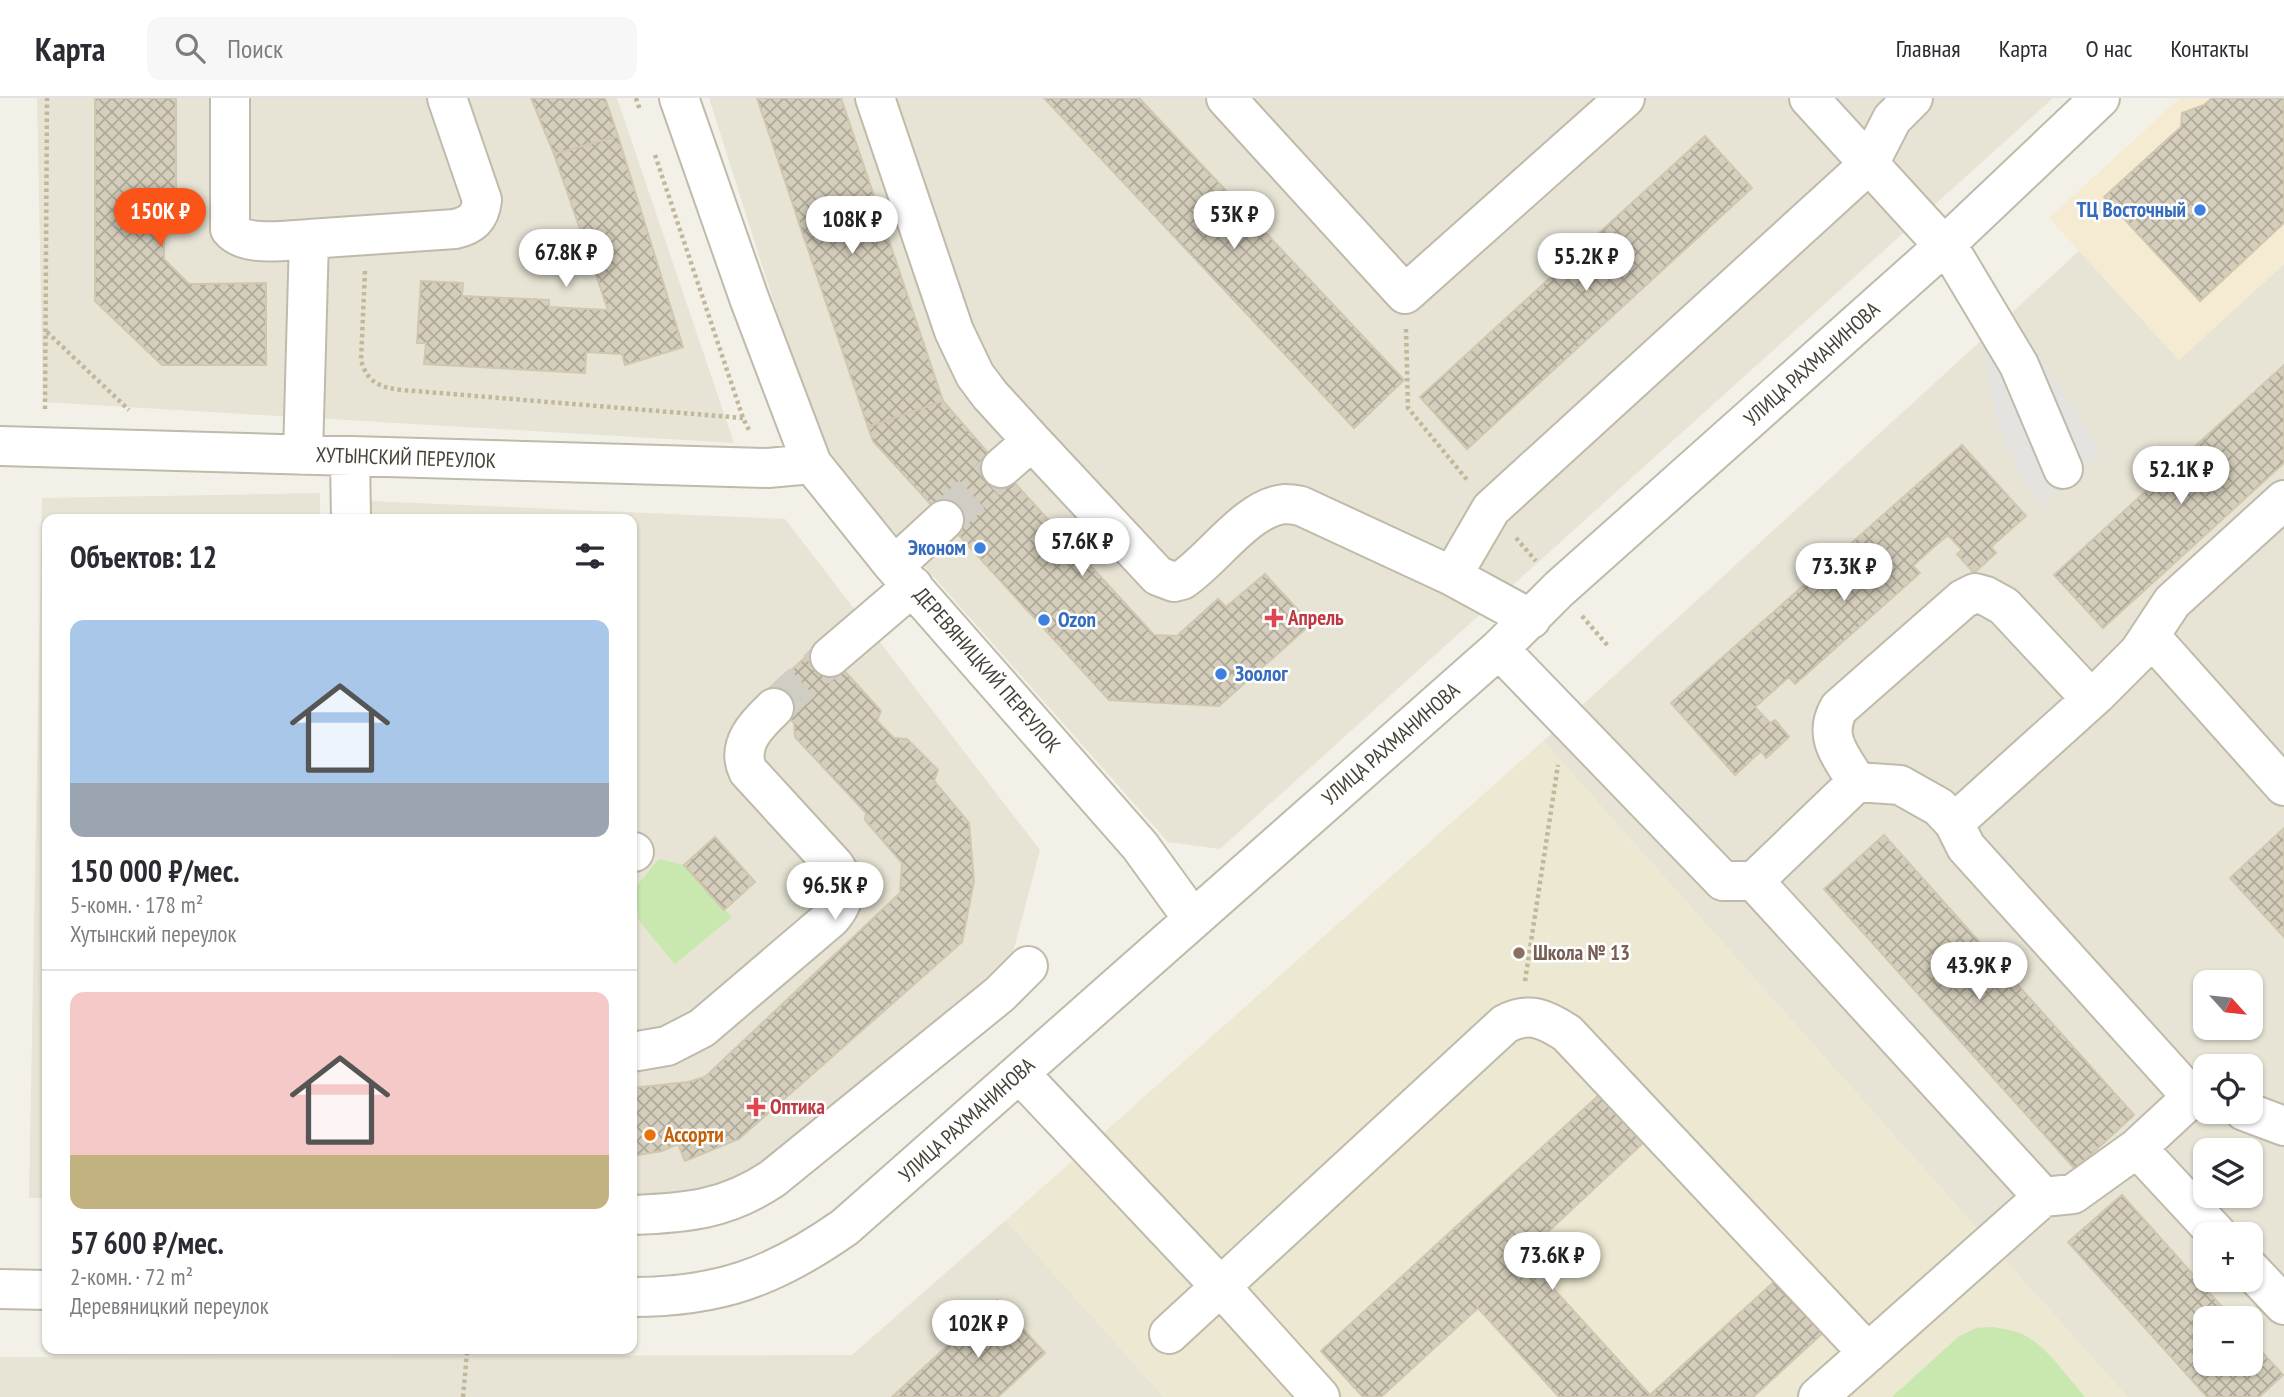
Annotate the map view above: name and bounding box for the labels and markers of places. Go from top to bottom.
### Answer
pin: 150K ₽ [103,188,217,248]
pin: 53K ₽ [1185,192,1283,251]
place label: ТЦ Восточный [2076,196,2186,223]
pin: 108K ₽ [795,197,909,256]
marker: ТЦ Восточный [2192,202,2208,218]
pin: 67.8K ₽ [501,230,631,289]
pin: 55.2K ₽ [1521,234,1651,293]
pin: 52.1K ₽ [2116,446,2246,506]
pin: 57.6K ₽ [1017,518,1147,578]
place label: Эконом [908,534,966,561]
marker: Эконом [972,540,988,556]
pin: 73.3K ₽ [1779,544,1909,603]
place label: Апрель [1287,604,1344,631]
place label: Ozon [1058,606,1096,633]
marker: Апрель [1266,610,1282,626]
marker: Ozon [1036,612,1052,628]
place label: Зоолог [1235,660,1288,687]
marker: Зоолог [1213,666,1229,682]
pin: 96.5K ₽ [770,862,900,922]
place label: Школа № 13 [1533,939,1630,966]
pin: 43.9K ₽ [1914,942,2044,1002]
marker: Школа № 13 [1511,945,1527,961]
place label: Оптика [770,1093,825,1120]
marker: Оптика [748,1099,764,1115]
place label: Ассорти [663,1121,724,1148]
marker: Ассорти [642,1127,658,1143]
pin: 73.6K ₽ [1487,1232,1617,1292]
pin: 102K ₽ [921,1300,1035,1360]

